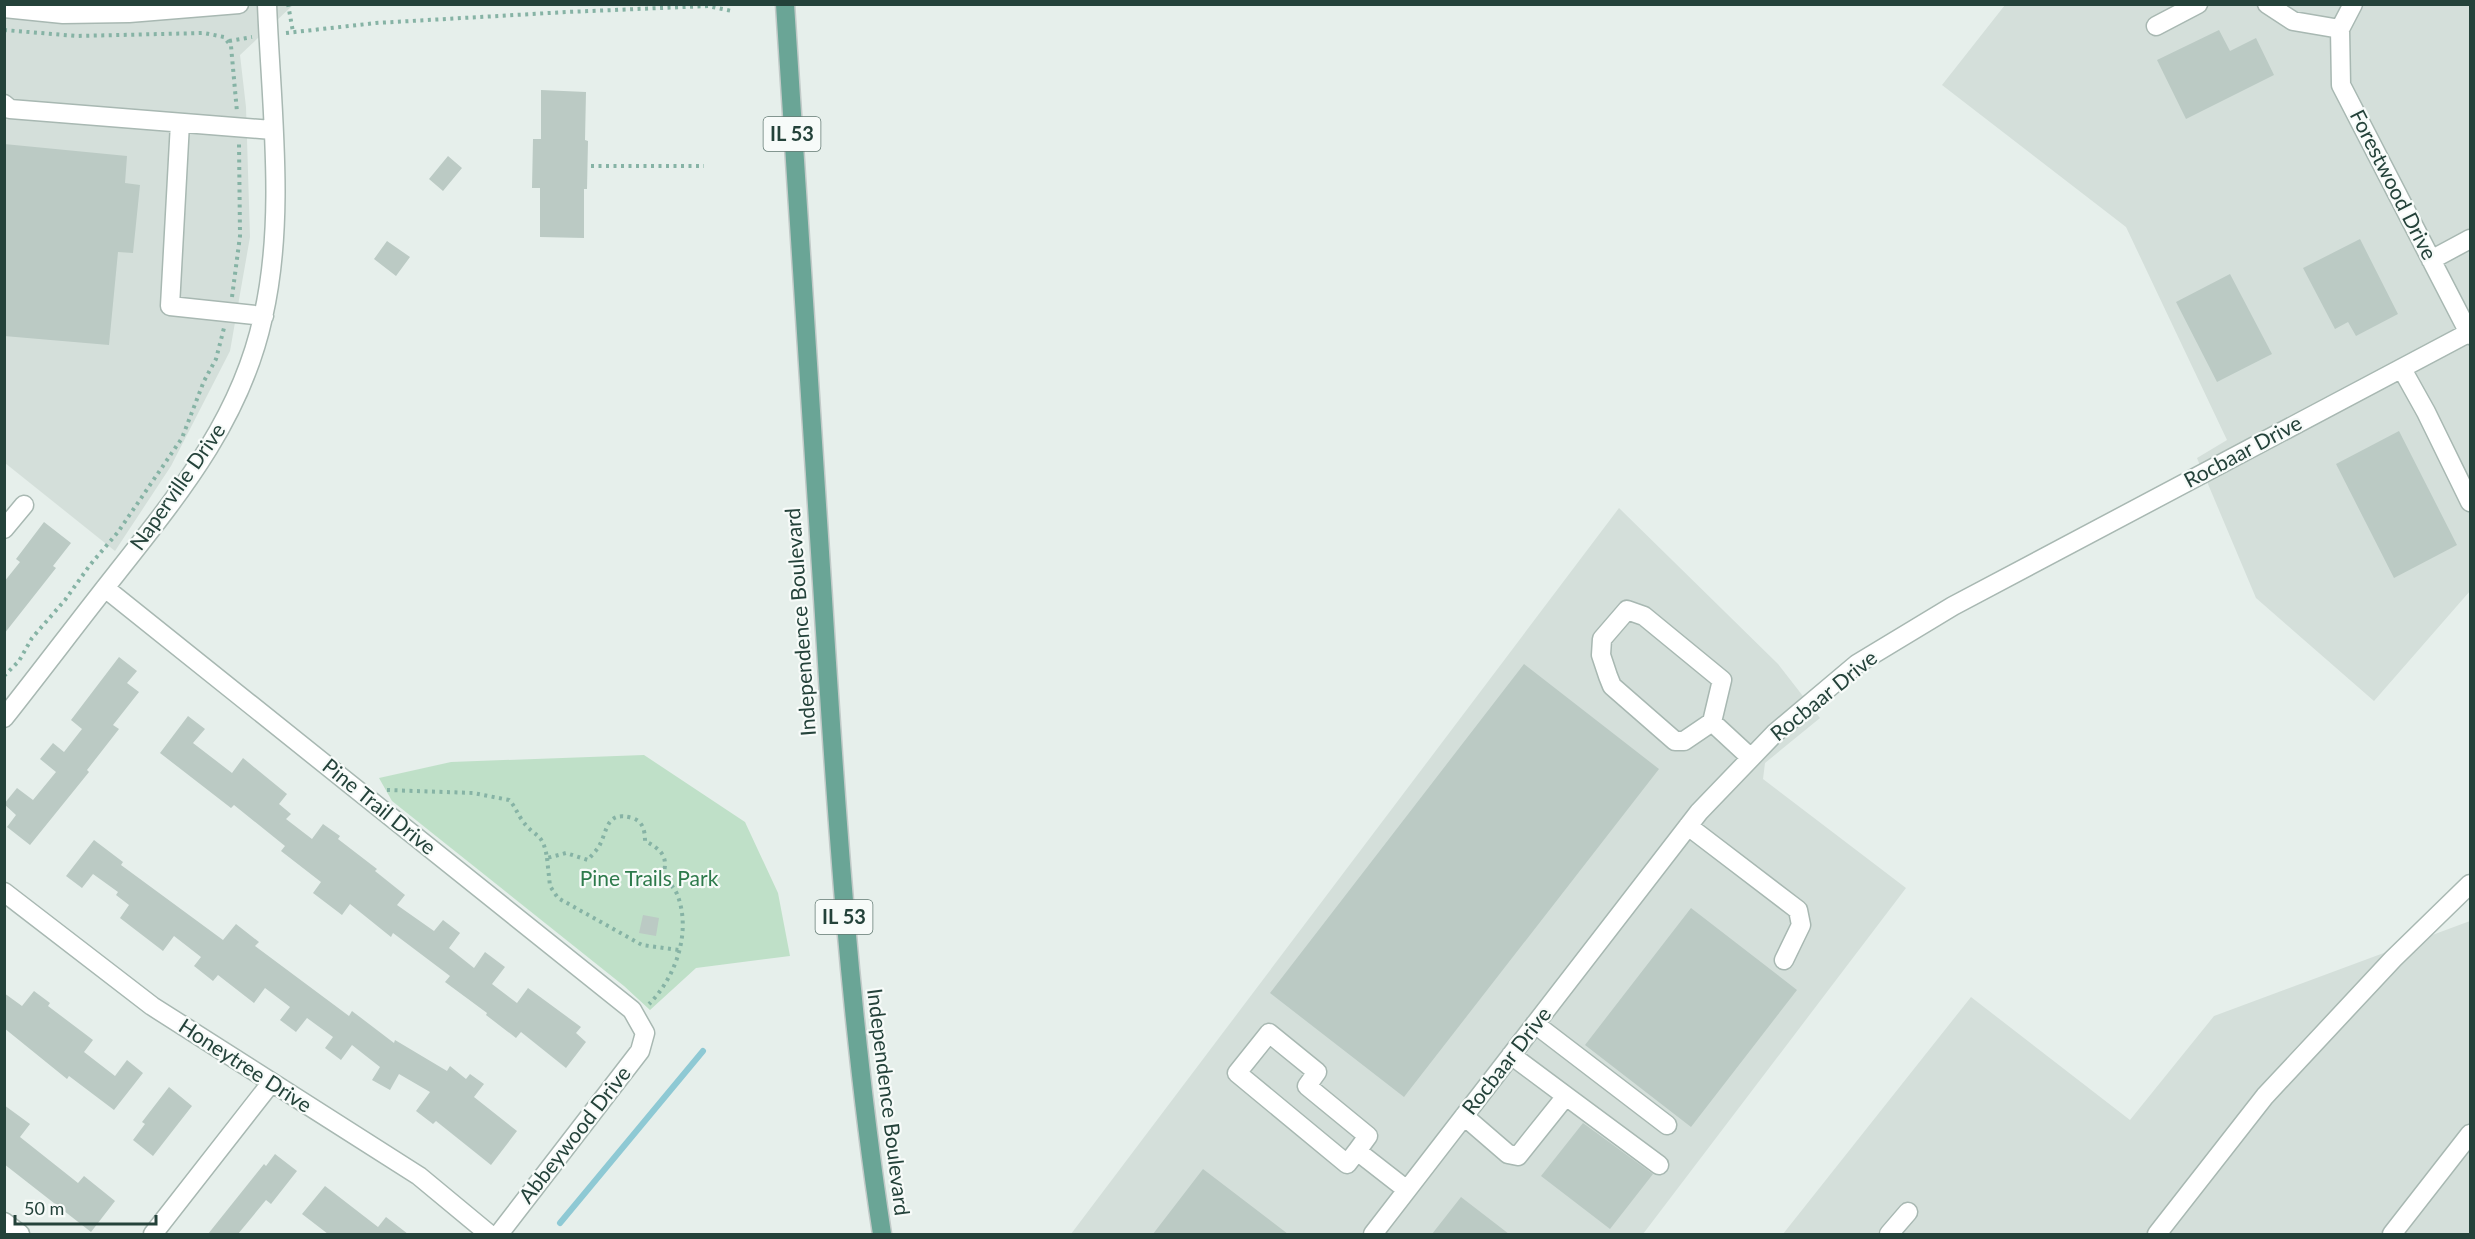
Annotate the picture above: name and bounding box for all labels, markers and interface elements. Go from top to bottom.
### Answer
street label: Forestwood Drive [2346,105,2443,264]
road number: IL 53 [764,117,820,151]
street label: Rocbaar Drive [2179,409,2305,492]
street label: Naperville Drive [124,418,230,554]
street label: Independence Boulevard [779,507,820,737]
street label: Rocbaar Drive [1765,644,1881,745]
street label: Pine Trail Drive [318,753,442,859]
park label: Pine Trails Park [580,865,719,890]
road number: IL 53 [816,900,872,934]
street label: Independence Boulevard [863,987,916,1217]
street label: Rocbaar Drive [1456,1001,1556,1119]
street label: Honeytree Drive [175,1013,317,1117]
street label: Abbeywood Drive [513,1061,635,1207]
scale bar [15,1188,156,1226]
text: 50 m [24,1197,64,1219]

